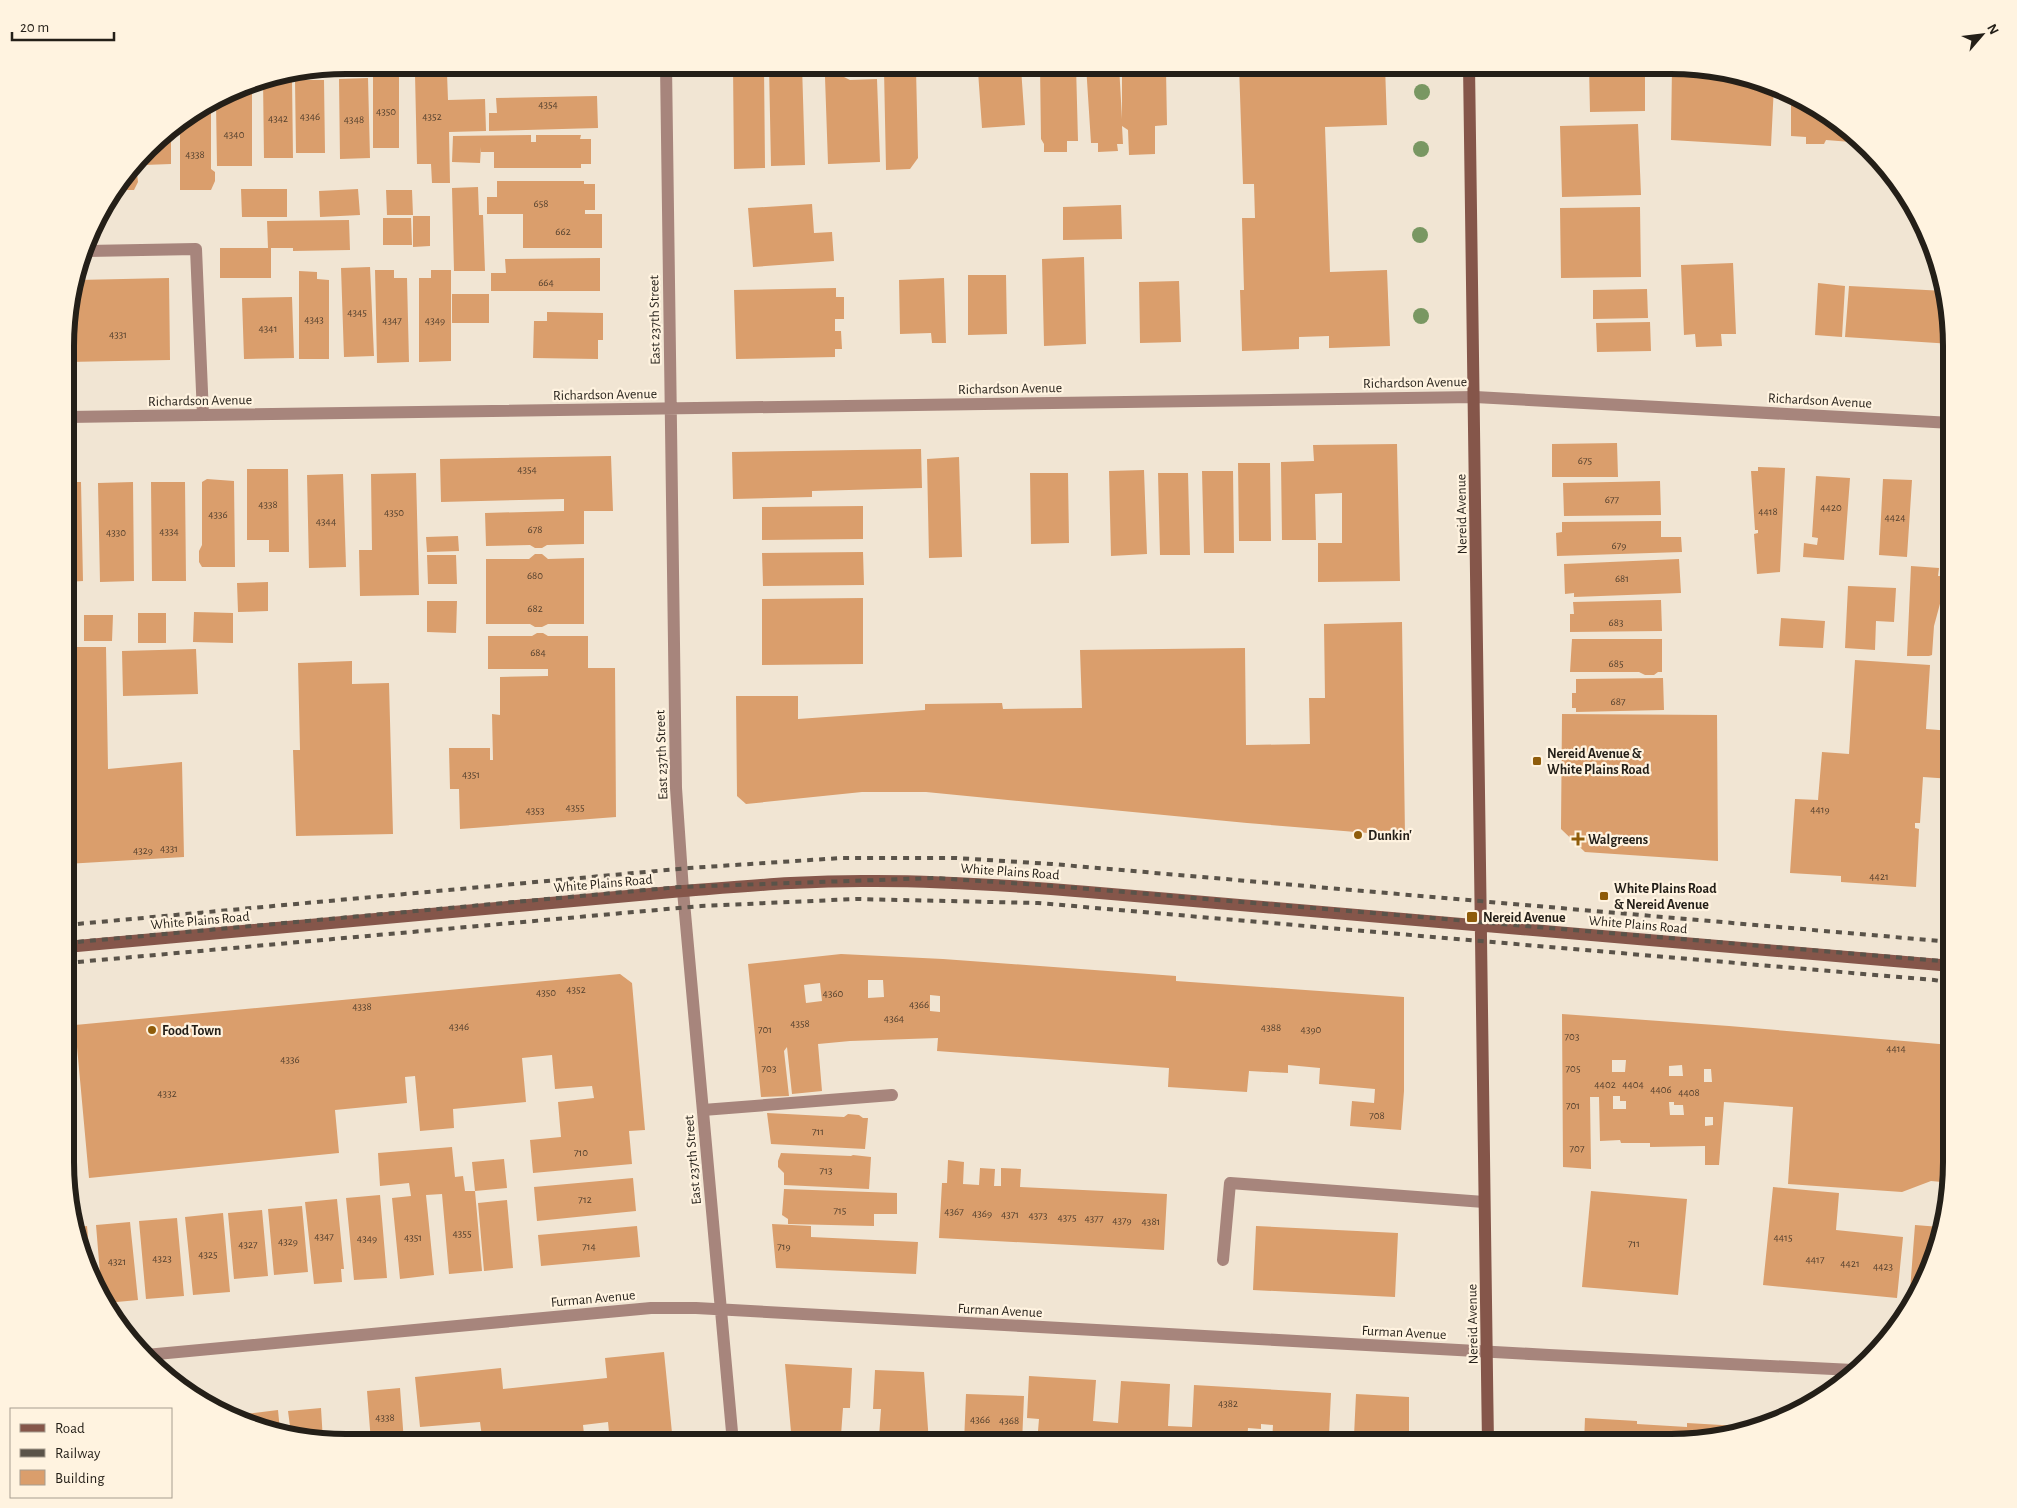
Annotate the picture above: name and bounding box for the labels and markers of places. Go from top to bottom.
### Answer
place label: Nereid Avenue & White Plains Road [1547,747,1650,777]
marker: Nereid Avenue & White Plains Road [1531,755,1543,767]
marker: Dunkin' [1352,829,1364,841]
place label: Dunkin' [1368,829,1412,843]
marker: Walgreens [1572,833,1584,845]
place label: Walgreens [1588,833,1648,847]
place label: White Plains Road & Nereid Avenue [1614,882,1717,912]
marker: White Plains Road & Nereid Avenue [1598,890,1610,902]
marker: Nereid Avenue [1465,910,1479,924]
place label: Nereid Avenue [1483,911,1566,925]
marker: Food Town [146,1024,158,1036]
place label: Food Town [162,1024,221,1038]

